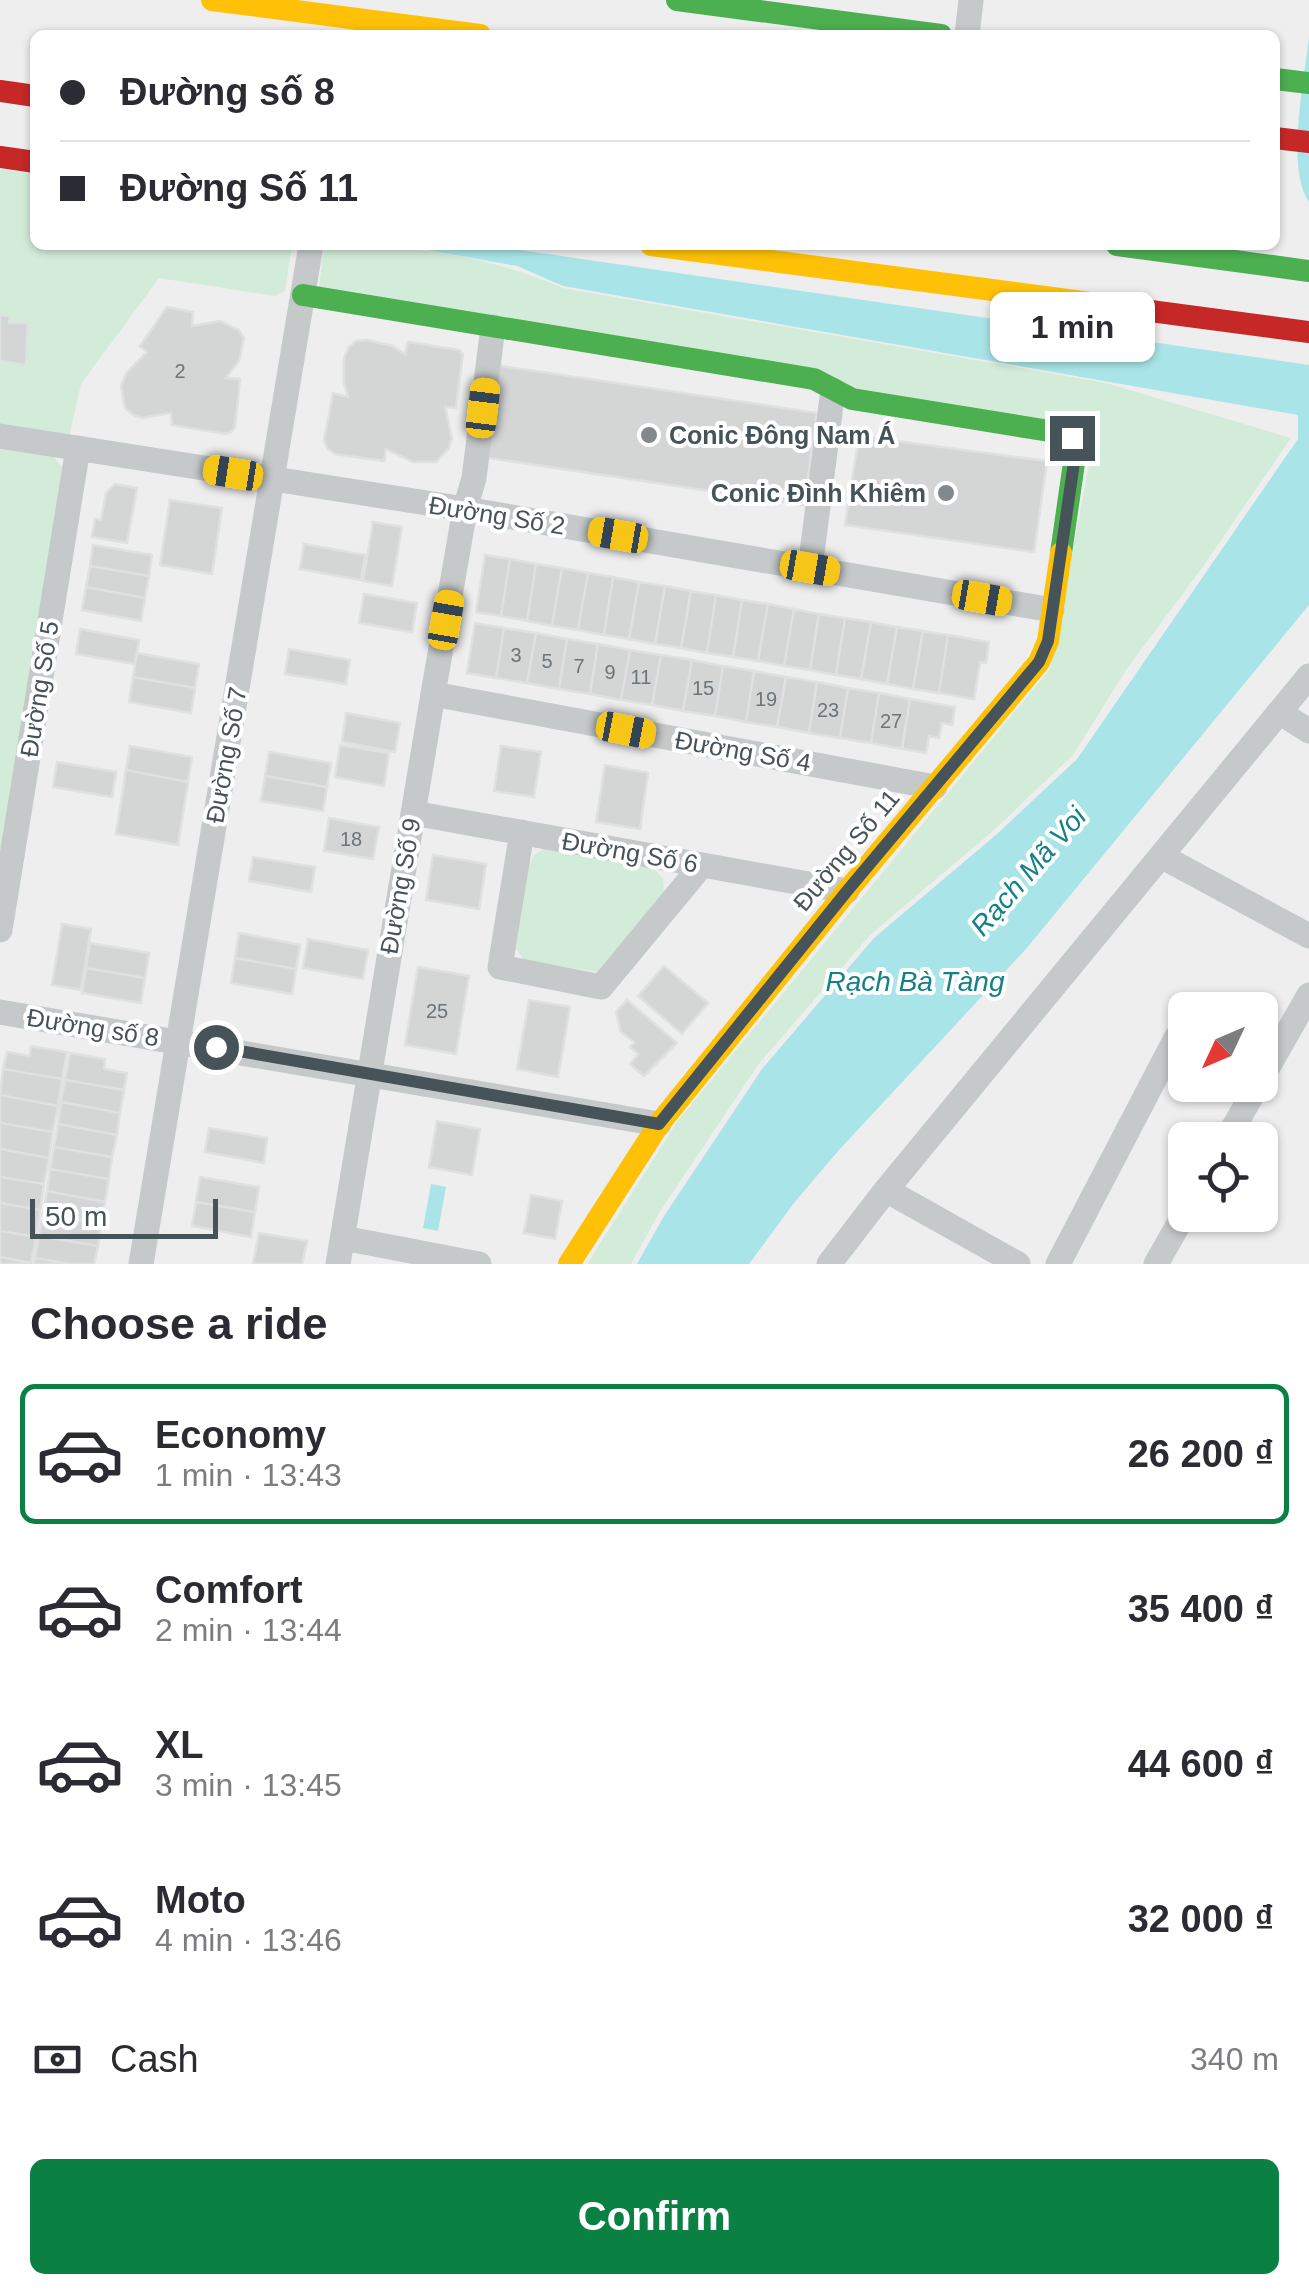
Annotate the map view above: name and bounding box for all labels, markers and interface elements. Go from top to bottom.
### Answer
text: Đường số 8 [120,71,335,113]
text: Đường Số 11 [120,167,358,209]
callout: 1 min [990,293,1154,363]
text: 1 min [1031,309,1114,345]
house number: 2 [174,360,186,382]
car [464,376,502,440]
route end [1050,416,1095,461]
place label: Conic Đông Nam Á [669,421,895,449]
marker: Conic Đông Nam Á [638,424,660,446]
car [201,453,265,493]
place label: Conic Đình Khiêm [711,479,926,507]
marker: Conic Đình Khiêm [935,482,957,504]
street label: Đường Số 2 [427,490,567,540]
car [586,515,650,555]
car [778,548,842,588]
car [950,578,1014,618]
car [426,588,466,652]
street label: Đường Số 5 [14,619,64,759]
house number: 3 [510,644,522,666]
house number: 5 [541,650,553,672]
house number: 7 [573,655,585,677]
house number: 9 [604,661,616,683]
house number: 11 [631,666,651,688]
house number: 15 [692,677,714,699]
street label: Đường Số 7 [200,685,252,825]
house number: 19 [755,688,777,710]
house number: 23 [817,699,839,721]
car [594,710,658,750]
house number: 27 [880,710,902,732]
street label: Đường Số 4 [673,725,813,777]
street label: Đường Số 11 [787,784,905,916]
water label: Rạch Mã Voi [964,800,1093,942]
street label: Đường Số 9 [374,816,426,956]
street label: Đường Số 6 [560,826,700,878]
house number: 18 [340,828,362,850]
water label: Rạch Bà Tàng [826,966,1005,997]
north arrow [1168,992,1278,1102]
map controls [1168,992,1278,1232]
house number: 25 [426,1000,448,1022]
street label: Đường số 8 [25,1003,161,1051]
route start [194,1025,239,1070]
button: locate [1168,1122,1278,1232]
scale bar [30,1194,218,1238]
text: 50 m [45,1201,107,1232]
text: Choose a ride [30,1298,328,1349]
icon: car [35,1409,125,1499]
text: Economy [155,1414,326,1456]
text: 26 200 ₫ [1128,1433,1274,1475]
text: 1 min · 13:43 [155,1457,342,1493]
icon: car [35,1564,125,1654]
text: Comfort [155,1569,303,1611]
text: 35 400 ₫ [1128,1588,1274,1630]
text: 2 min · 13:44 [155,1612,342,1648]
icon: car [35,1719,125,1809]
text: XL [155,1724,204,1766]
text: 44 600 ₫ [1128,1743,1274,1785]
text: 3 min · 13:45 [155,1767,342,1803]
icon: car [35,1874,125,1964]
text: Moto [155,1879,246,1921]
text: 32 000 ₫ [1128,1898,1274,1940]
text: 4 min · 13:46 [155,1922,342,1958]
icon: cash [30,2032,85,2087]
text: Cash [110,2038,199,2080]
text: 340 m [1190,2041,1279,2077]
button: Confirm [30,2159,1279,2274]

